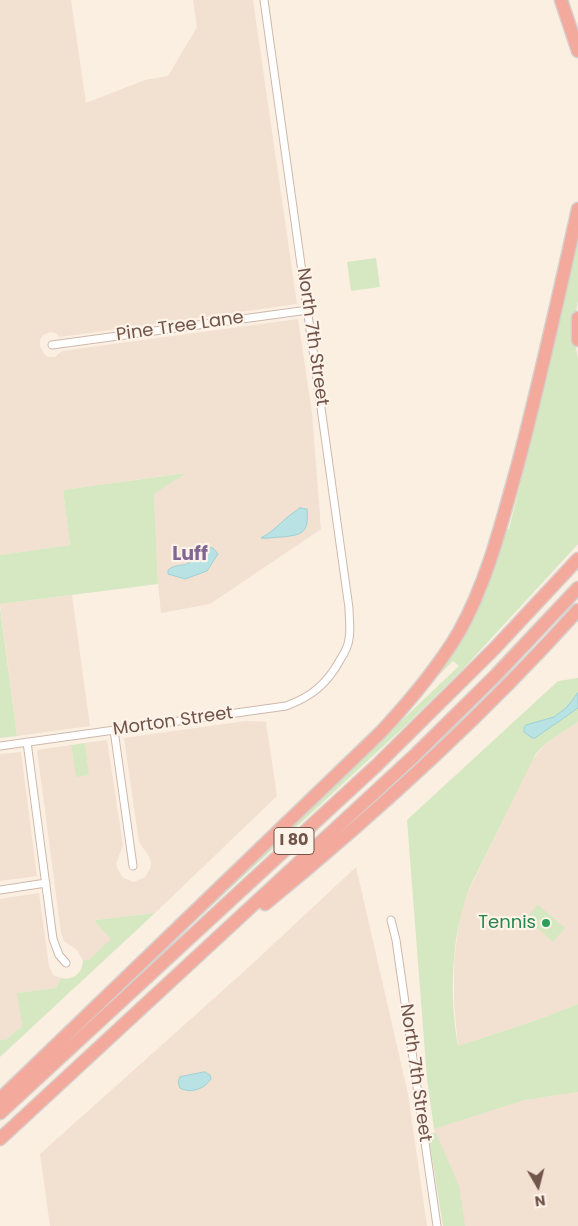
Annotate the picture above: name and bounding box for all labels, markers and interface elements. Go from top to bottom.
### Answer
street label: North 7th Street [292,267,332,407]
street label: Pine Tree Lane [115,307,245,347]
district label: Luff [172,544,208,566]
street label: Morton Street [112,703,234,741]
road number: I 80 [274,828,314,854]
place label: Tennis [478,912,536,934]
marker: Tennis [540,917,552,929]
street label: North 7th Street [395,1003,435,1143]
north arrow [513,1161,563,1211]
text: N [533,1190,547,1211]

